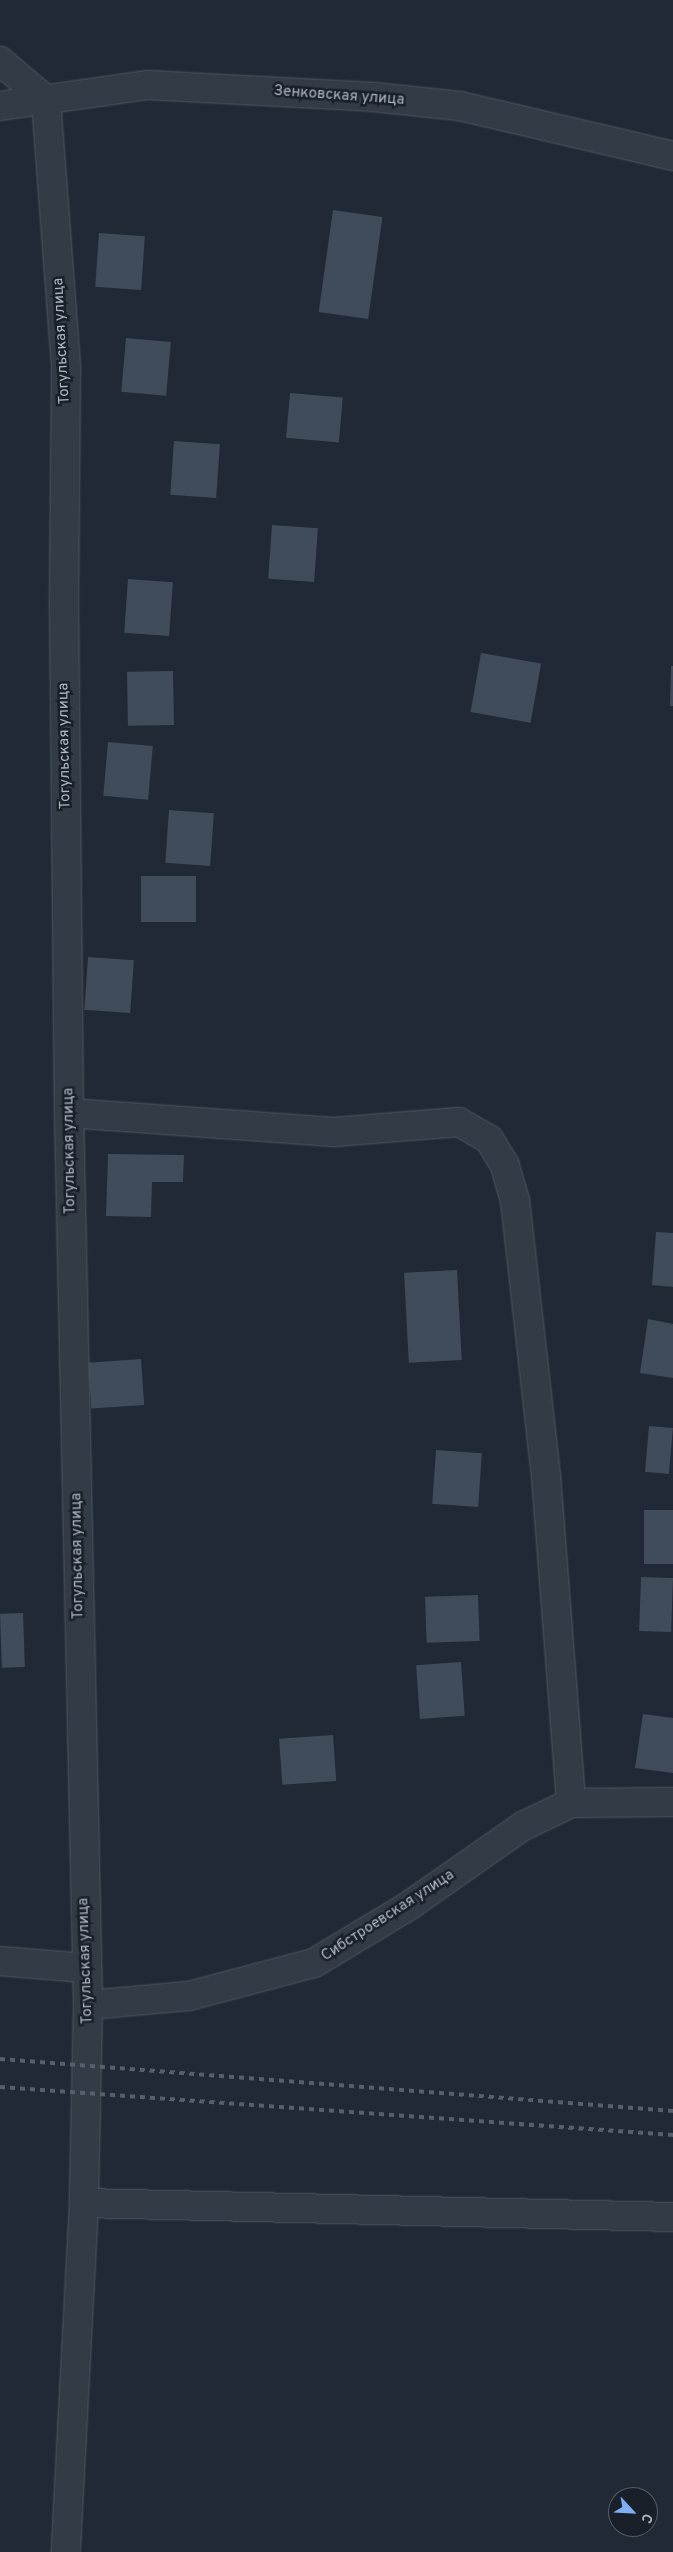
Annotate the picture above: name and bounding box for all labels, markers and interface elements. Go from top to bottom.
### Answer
street label: Зенковская улица [273,82,405,110]
street label: Тогульская улица [50,277,74,405]
street label: Тогульская улица [55,683,75,809]
street label: Тогульская улица [60,1088,80,1214]
street label: Тогульская улица [68,1493,88,1619]
street label: Сибстроевская улица [318,1866,458,1966]
street label: Тогульская улица [75,1897,97,2025]
north arrow [608,2487,658,2537]
text: С [637,2510,656,2526]

